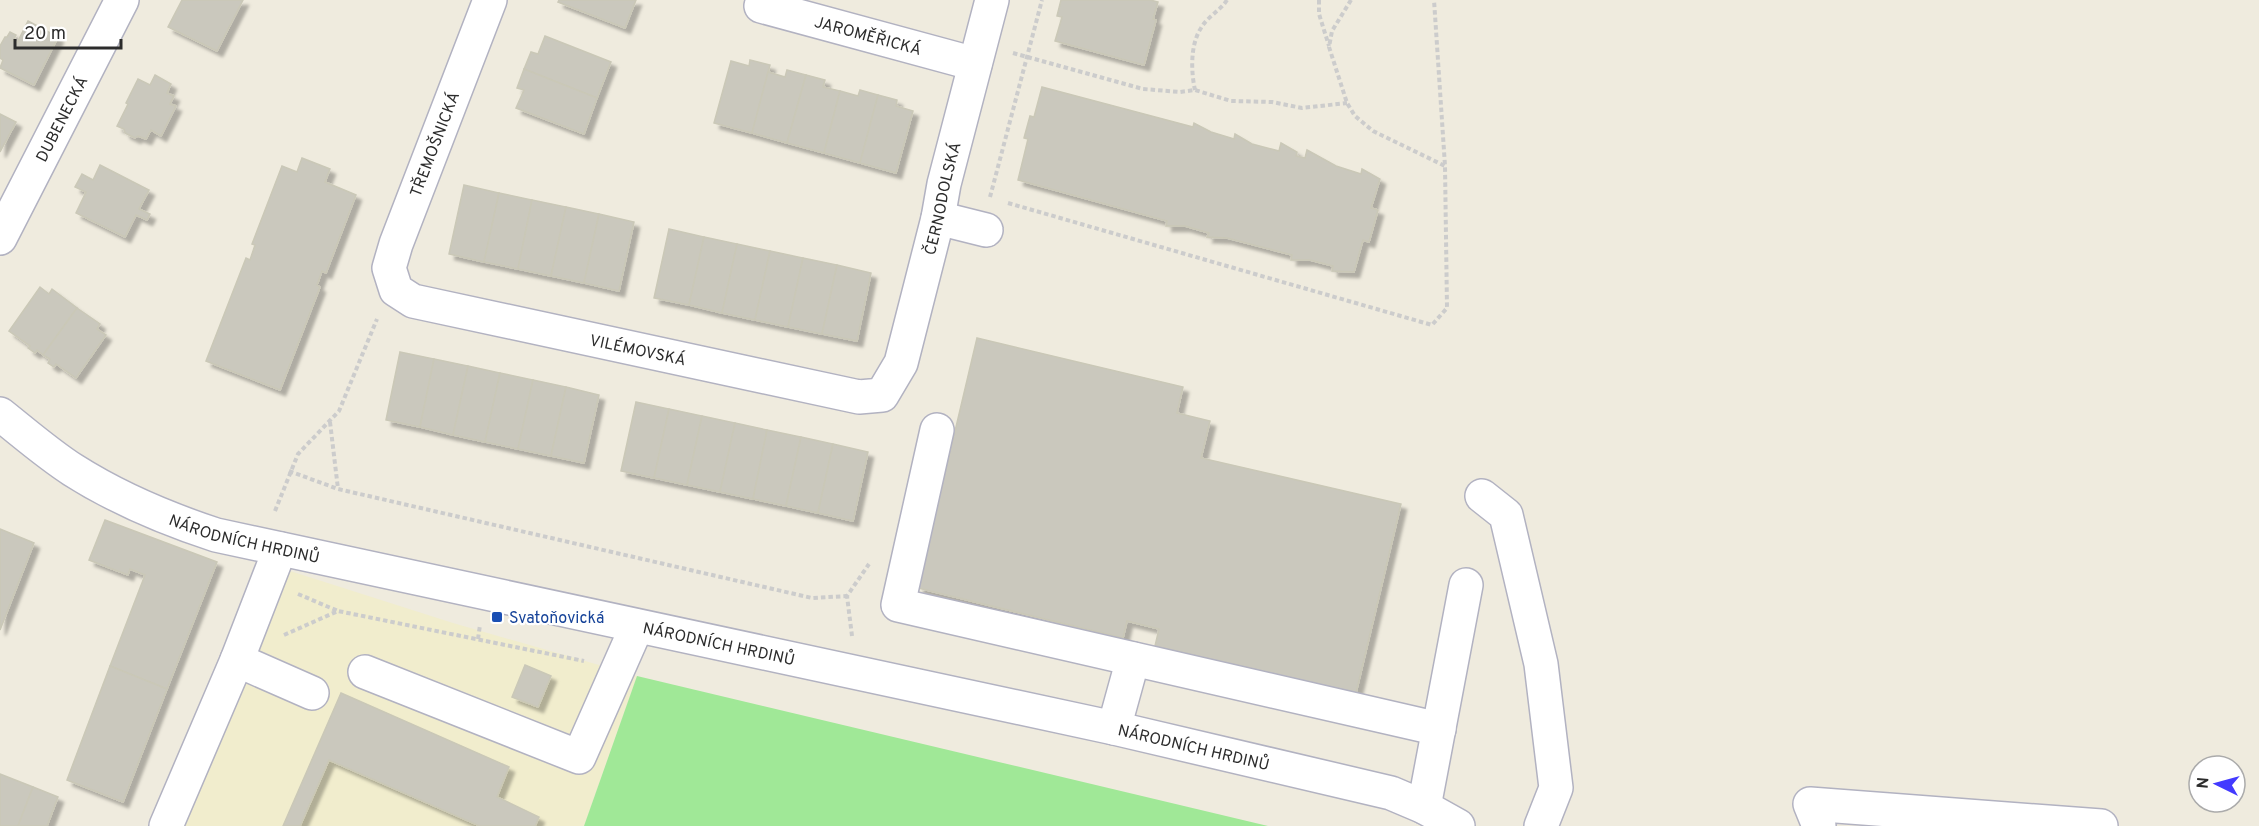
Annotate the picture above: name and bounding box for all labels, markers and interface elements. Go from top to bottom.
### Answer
scale bar [15,12,122,50]
street label: JAROMĚŘICKÁ [812,13,924,61]
text: 20 m [24,23,66,46]
street label: DUBENECKÁ [33,72,93,166]
street label: TŘEMOŠNICKÁ [405,89,465,200]
street label: ČERNODOLSKÁ [919,140,967,258]
street label: VILÉMOVSKÁ [588,331,688,372]
street label: NÁRODNÍCH HRDINŮ [166,511,322,569]
place label: Svatoňovická [509,609,604,629]
marker: Svatoňovická [490,610,504,624]
street label: NÁRODNÍCH HRDINŮ [641,619,797,671]
street label: NÁRODNÍCH HRDINŮ [1116,721,1272,776]
north arrow [2187,754,2247,814]
text: N [2194,776,2215,789]

